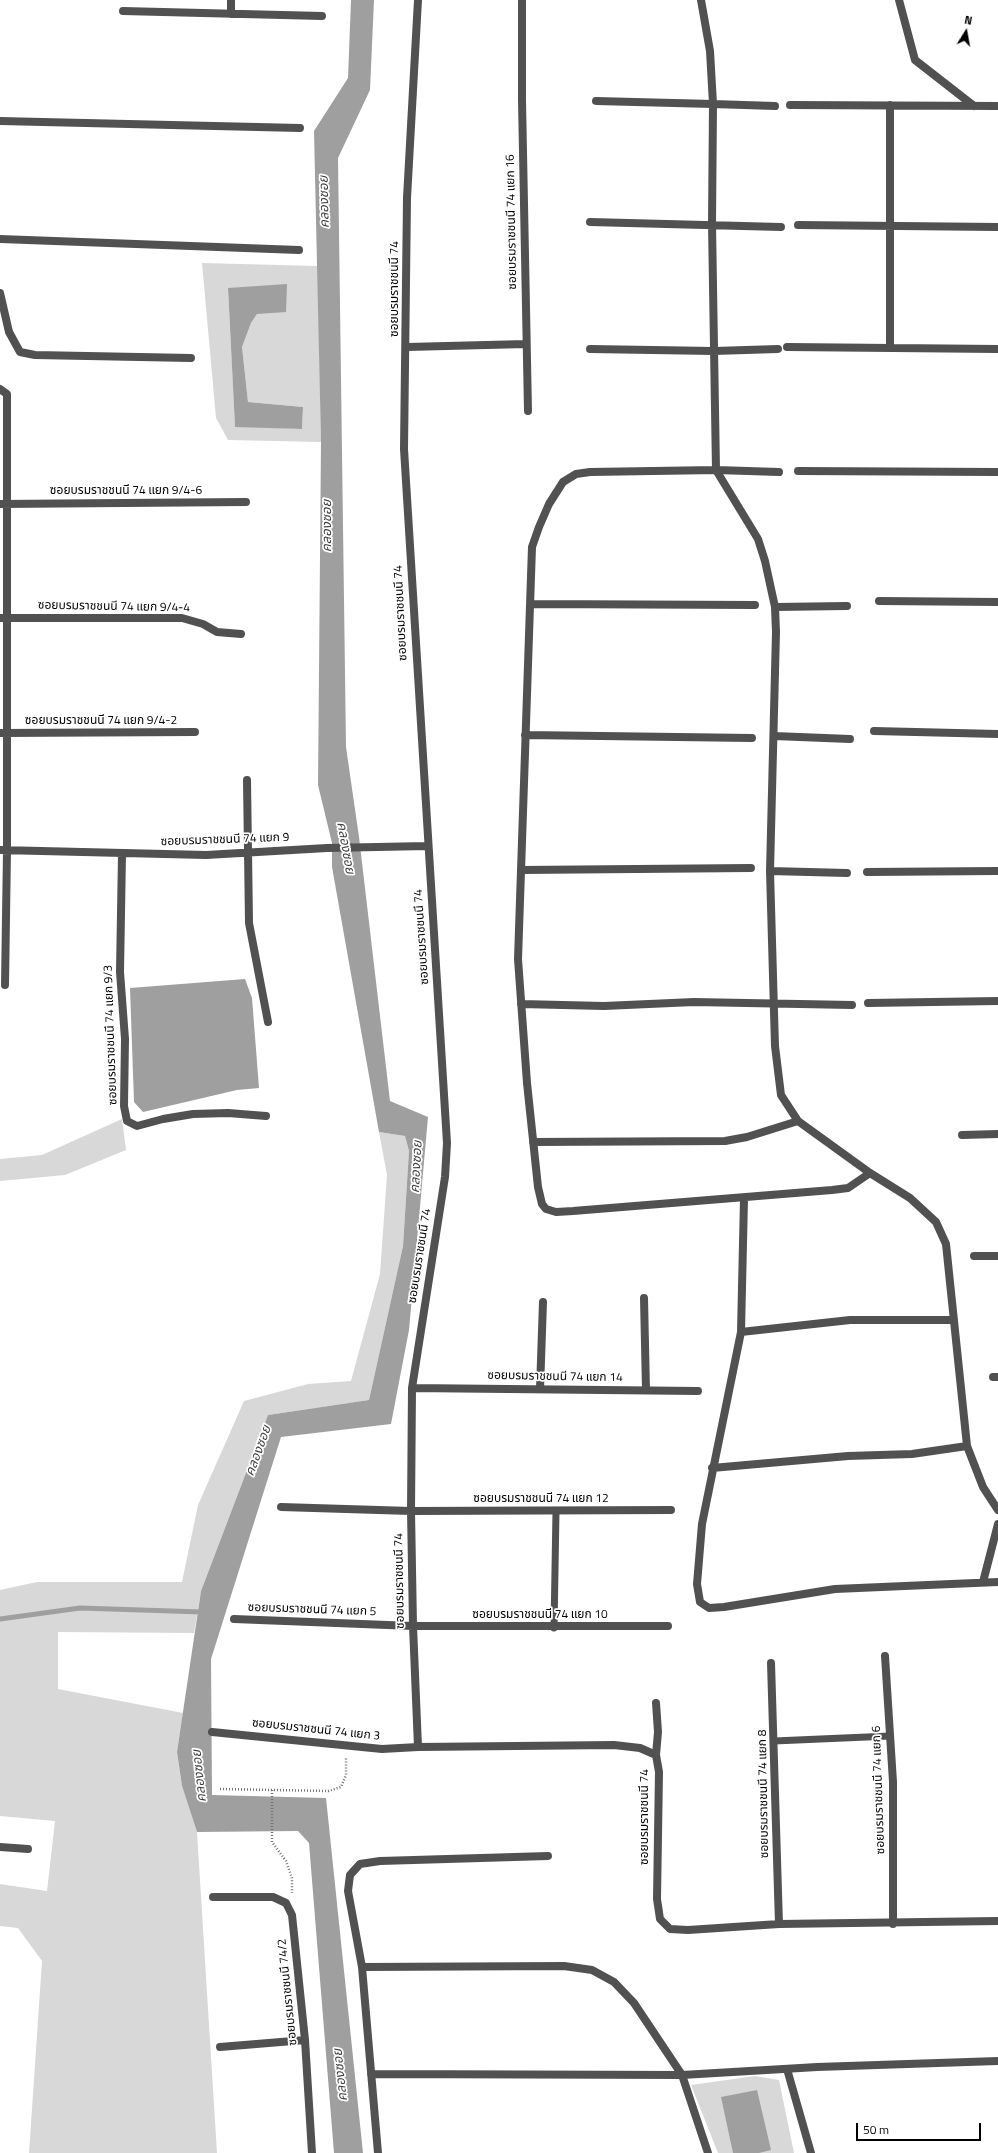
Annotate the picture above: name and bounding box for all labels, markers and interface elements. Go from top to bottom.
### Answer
north arrow [946,12,986,52]
text: N [963,12,974,29]
street label: ซอยบรมราชชนนี 74 แยก 16 [504,154,520,290]
water label: คลองซอย [317,176,333,228]
street label: ซอยบรมราชชนนี 74 [388,241,402,337]
street label: ซอยบรมราชชนนี 74 แยก 9/4-6 [50,484,202,498]
water label: คลองซอย [320,500,336,552]
street label: ซอยบรมราชชนนี 74 [391,565,411,661]
street label: ซอยบรมราชชนนี 74 แยก 9/4-4 [38,598,190,616]
street label: ซอยบรมราชชนนี 74 แยก 9/4-2 [25,714,177,728]
water label: คลองซอย [333,821,357,875]
street label: ซอยบรมราชชนนี 74 แยก 9 [160,831,290,849]
street label: ซอยบรมราชชนนี 74 [411,889,433,985]
street label: ซอยบรมราชชนนี 74 แยก 9/3 [101,965,121,1105]
water label: คลองซอย [408,1140,426,1194]
street label: ซอยบรมราชชนนี 74 [405,1208,435,1304]
street label: ซอยบรมราชชนนี 74 แยก 14 [487,1369,623,1385]
water label: คลองซอย [243,1424,275,1478]
street label: ซอยบรมราชชนนี 74 แยก 12 [473,1492,609,1506]
street label: ซอยบรมราชชนนี 74 [392,1533,408,1629]
street label: ซอยบรมราชชนนี 74 แยก 5 [247,1601,377,1619]
street label: ซอยบรมราชชนนี 74 แยก 10 [472,1608,608,1622]
street label: ซอยบรมราชชนนี 74 แยก 3 [251,1716,381,1744]
street label: ซอยบรมราชชนนี 74 แยก 6 [870,1725,888,1855]
street label: ซอยบรมราชชนนี 74 แยก 8 [756,1730,772,1858]
water label: คลองซอย [190,1749,210,1803]
street label: ซอยบรมราชชนนี 74 [638,1769,652,1865]
street label: ซอยบรมราชชนนี 74/2 [275,1938,301,2046]
water label: คลองซอย [331,2048,351,2102]
scale bar [858,2115,983,2141]
text: 50 m [863,2120,889,2139]

